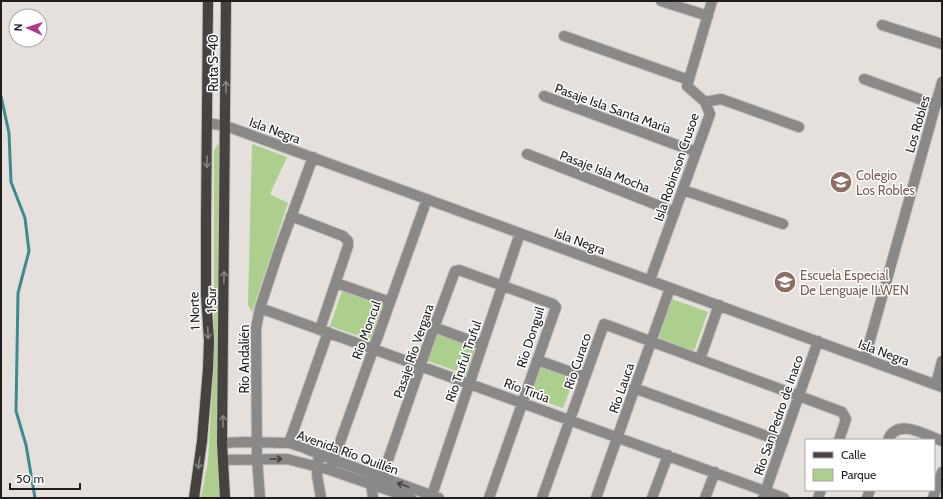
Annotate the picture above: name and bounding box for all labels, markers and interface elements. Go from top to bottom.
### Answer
north arrow [8,8,48,48]
text: N [11,23,25,32]
street label: Ruta S-40 [205,34,221,92]
street label: Pasaje Isla Santa María [552,80,674,138]
one-way arrow [222,81,230,94]
street label: Los Robles [901,93,933,154]
street label: Isla Robinson Crusoe [650,110,702,223]
street label: Isla Negra [247,113,303,147]
street label: Pasaje Isla Mocha [557,147,653,197]
one-way arrow [203,155,211,168]
place label: Colegio Los Robles [856,167,915,198]
school or university icon: Colegio Los Robles [828,169,854,195]
street label: Isla Negra [552,224,608,258]
place label: Escuela Especial De Lenguaje ILWEN [800,267,909,299]
school or university icon: Escuela Especial De Lenguaje ILWEN [772,269,798,295]
one-way arrow [220,271,228,284]
street label: 1 Sur [203,286,219,313]
street label: 1 Norte [185,291,203,330]
street label: Río Moncul [348,299,384,361]
street label: Pasaje Río Vergara [389,301,438,401]
street label: Río Donguil [513,304,547,370]
street label: Río Truful Truful [442,318,484,404]
street label: Río Andalién [236,324,252,394]
one-way arrow [205,326,212,339]
street label: Río Curaco [560,331,594,391]
street label: Isla Negra [856,335,912,369]
street label: Río San Pedro de Inaco [750,353,806,477]
street label: Río Lauca [605,360,637,415]
street label: Río Tirúa [502,374,553,406]
one-way arrow [219,415,227,428]
street label: Avenida Río Quillén [295,426,401,478]
legend [805,439,935,491]
text: Calle [841,447,866,462]
one-way arrow [269,455,282,463]
one-way arrow [195,456,203,469]
scale bar [10,465,80,491]
text: Parque [841,467,876,482]
text: 50 m [16,471,44,486]
one-way arrow [396,481,409,488]

